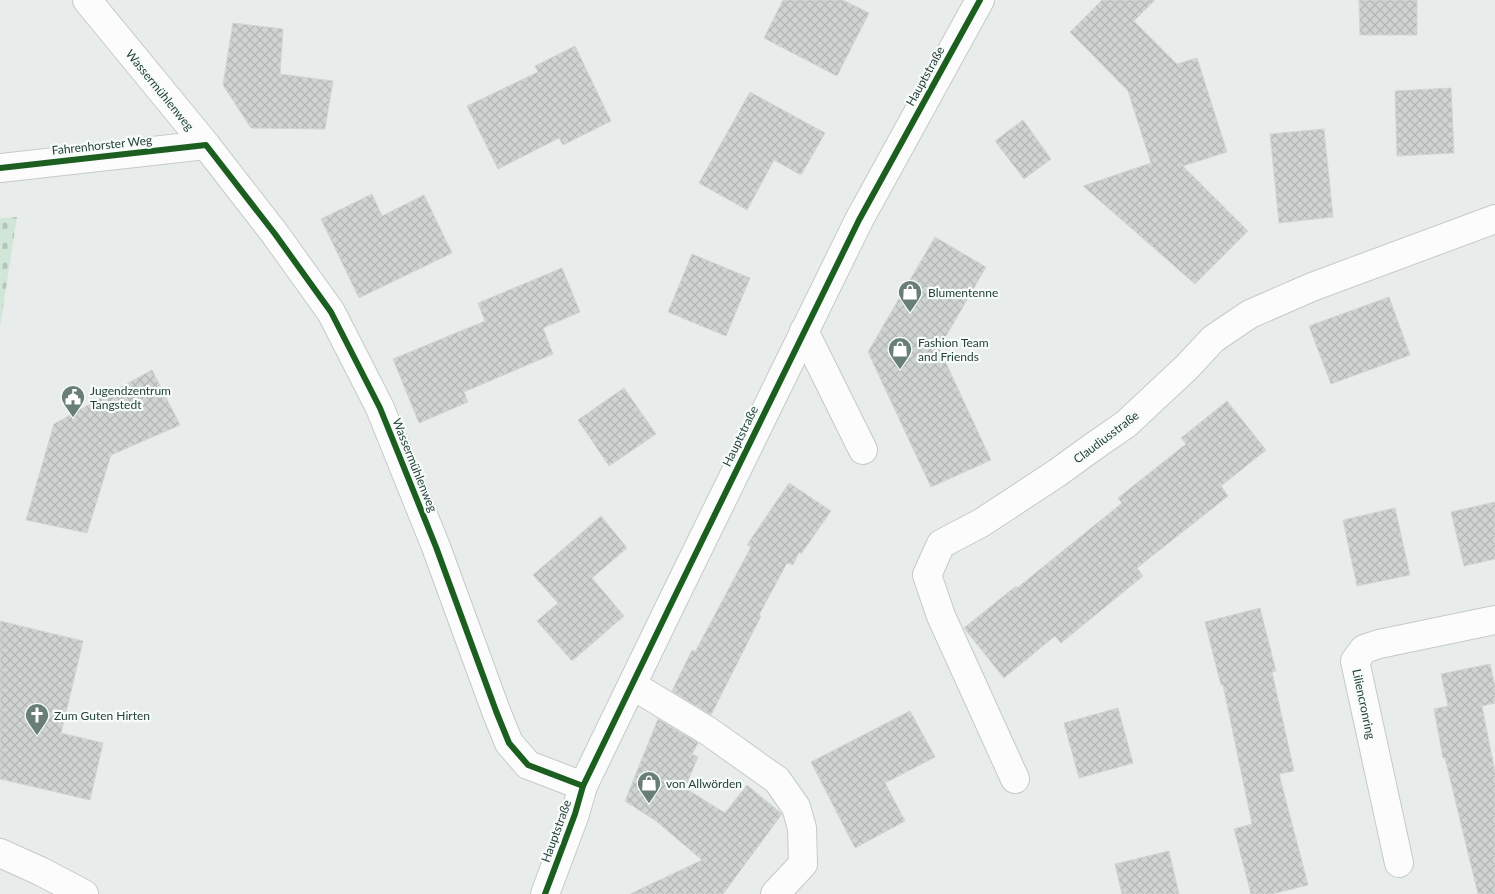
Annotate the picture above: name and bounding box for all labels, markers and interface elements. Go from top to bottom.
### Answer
street label: Hauptstraße [903,44,947,108]
street label: Wassermühlenweg [123,46,197,134]
street label: Fahrenhorster Weg [51,132,153,158]
shop icon: Blumentenne [897,279,923,313]
place label: Blumentenne [928,285,998,300]
place label: Fashion Team and Friends [918,335,989,364]
shop icon: Fashion Team and Friends [887,336,913,370]
place label: Jugendzentrum Tangstedt [90,383,171,412]
public building icon: Jugendzentrum Tangstedt [60,384,86,418]
street label: Hauptstraße [719,403,761,469]
street label: Claudiusstraße [1070,408,1142,466]
street label: Wassermühlenweg [389,416,441,514]
street label: Liliencronring [1349,668,1379,740]
church icon: Zum Guten Hirten [24,702,50,736]
place label: Zum Guten Hirten [54,708,150,723]
shop icon: von Allwörden [636,770,662,804]
place label: von Allwörden [666,776,742,791]
street label: Hauptstraße [538,798,574,864]

